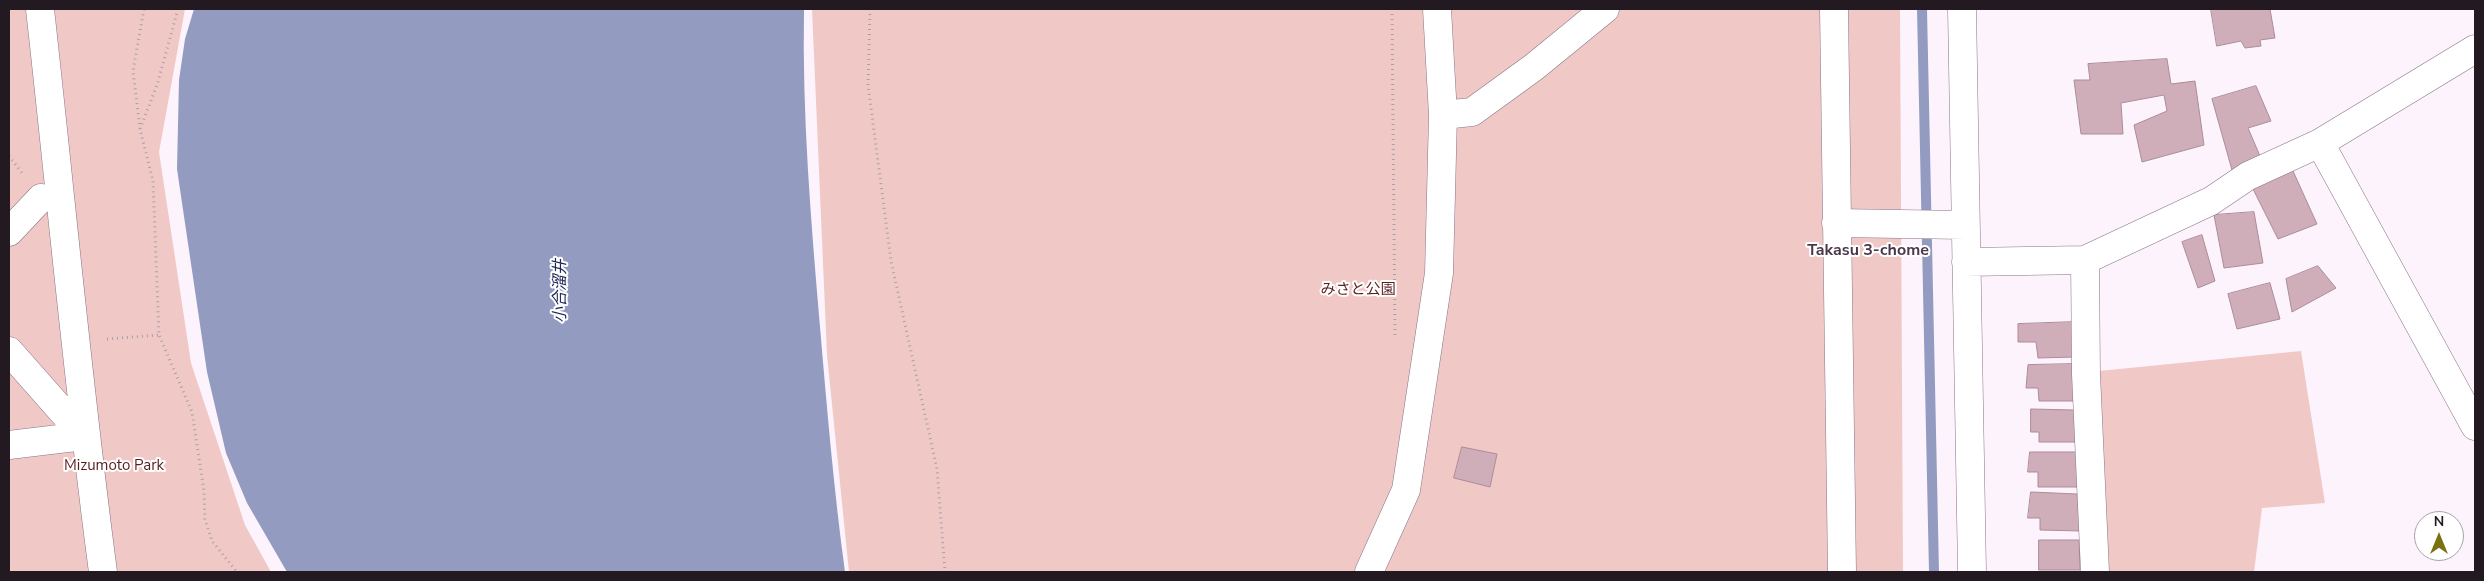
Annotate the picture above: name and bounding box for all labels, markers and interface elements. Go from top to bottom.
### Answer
district label: Takasu 3-chome [1807,241,1929,261]
water label: 小合溜井 [551,259,571,323]
park label: みさと公園 [1321,281,1395,299]
park label: Mizumoto Park [64,457,164,475]
north arrow [2414,511,2464,561]
text: N [2434,512,2444,531]

